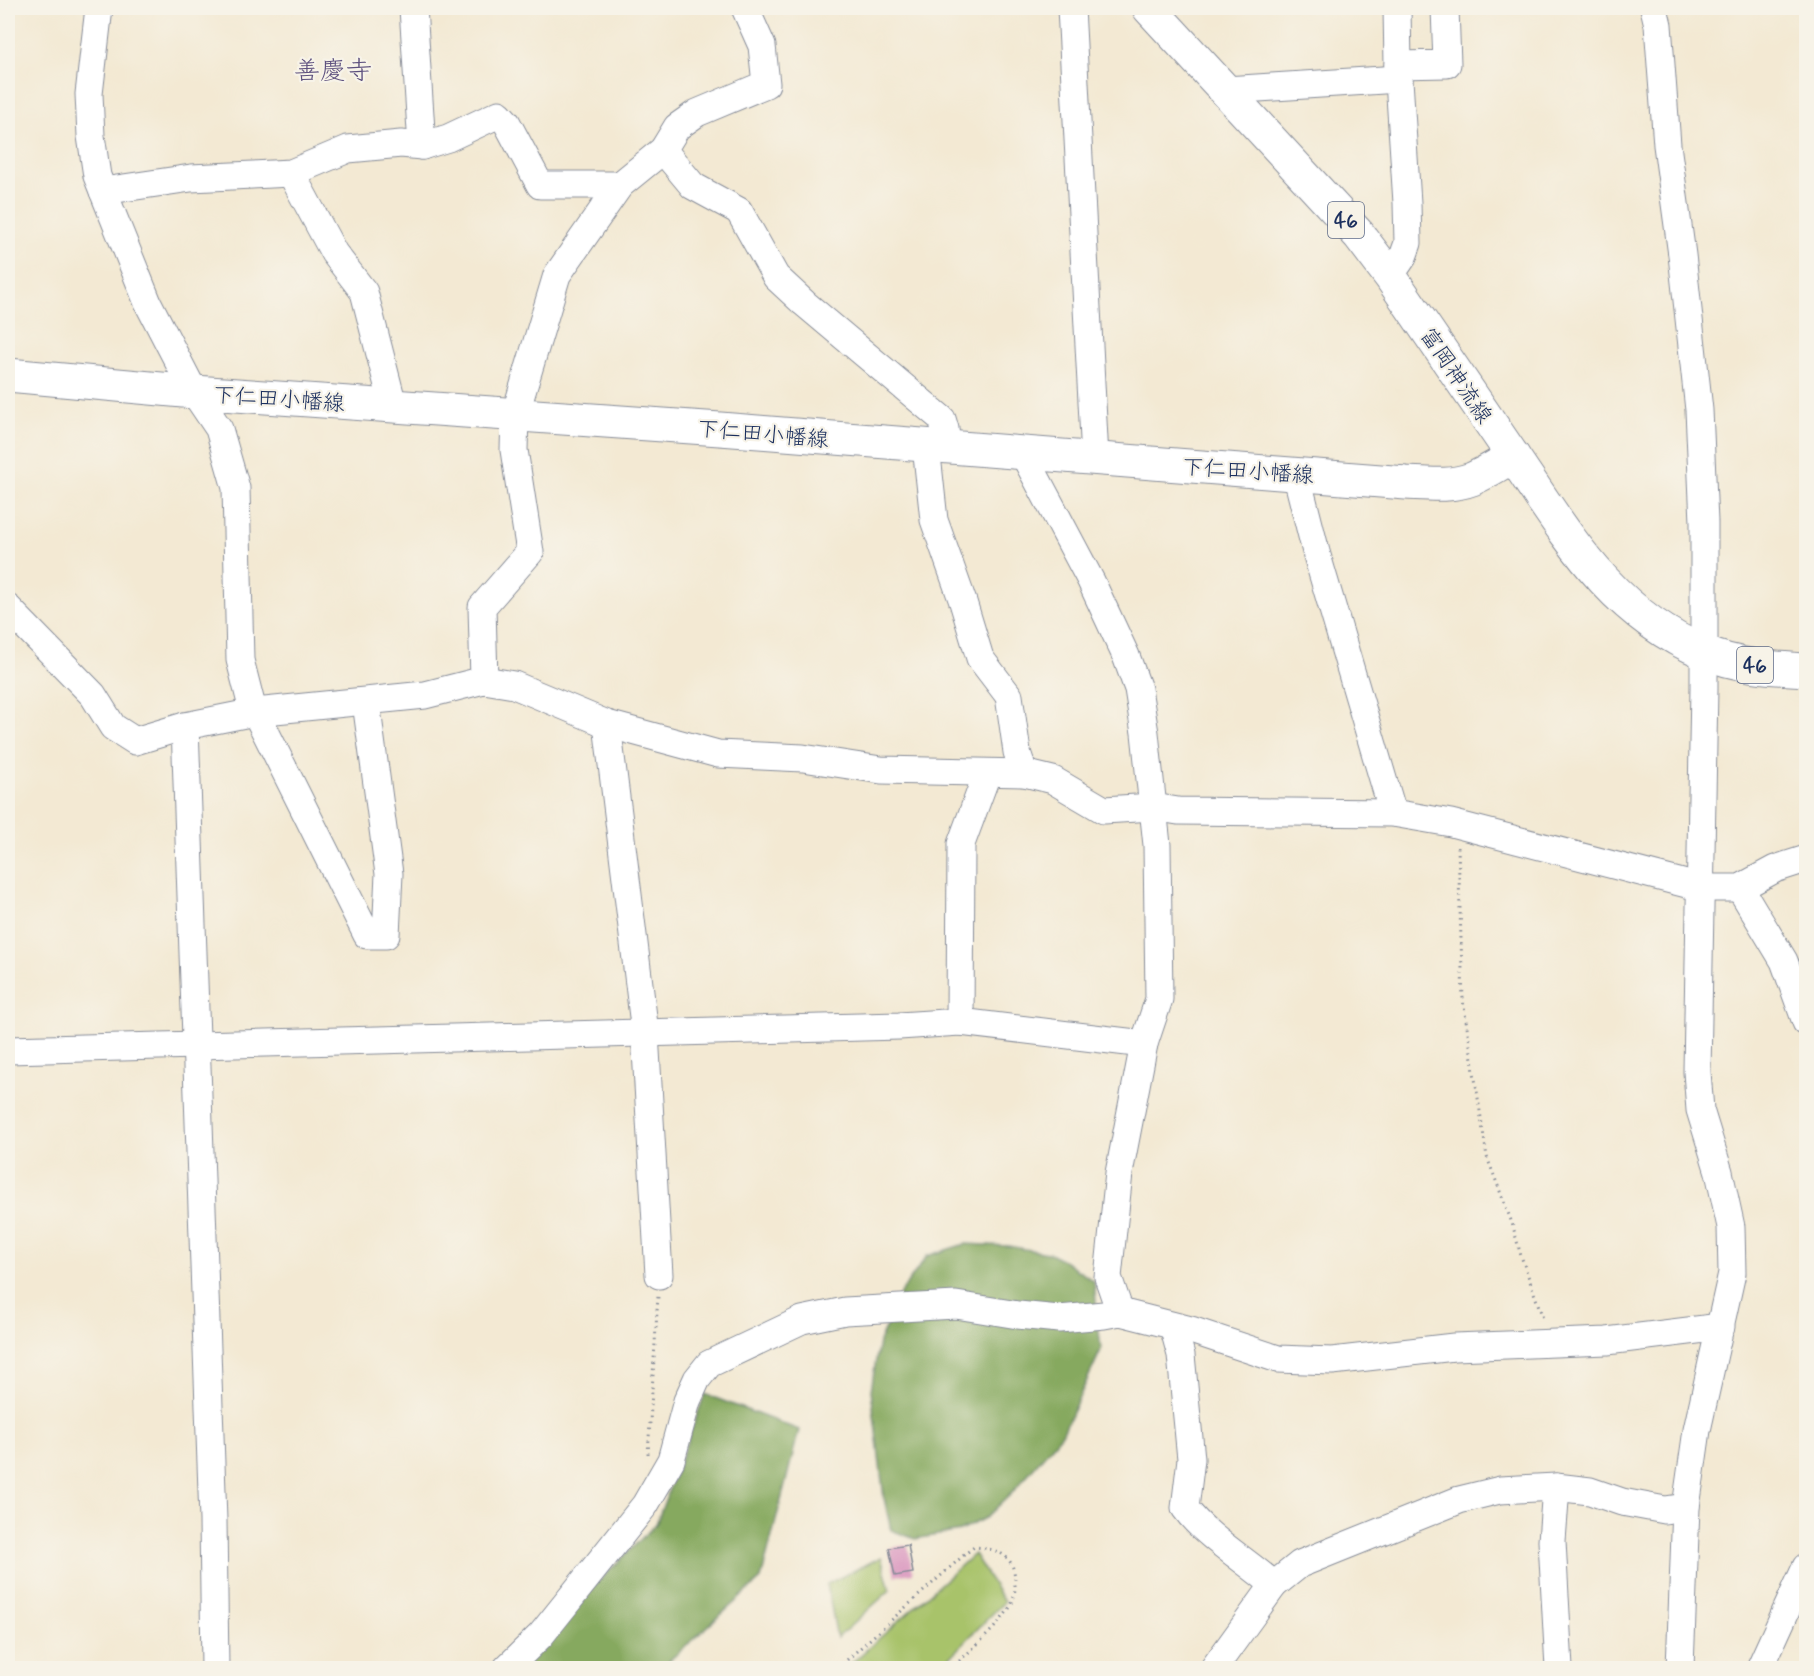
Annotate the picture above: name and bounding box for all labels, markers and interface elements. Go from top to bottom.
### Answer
district label: 善慶寺 [294,55,372,89]
road number: 46 [1328,202,1364,238]
street label: 富岡神流線 [1413,323,1498,430]
street label: 下仁田小幡線 [212,381,346,419]
street label: 下仁田小幡線 [696,415,830,455]
street label: 下仁田小幡線 [1181,453,1315,491]
road number: 46 [1737,647,1773,683]

